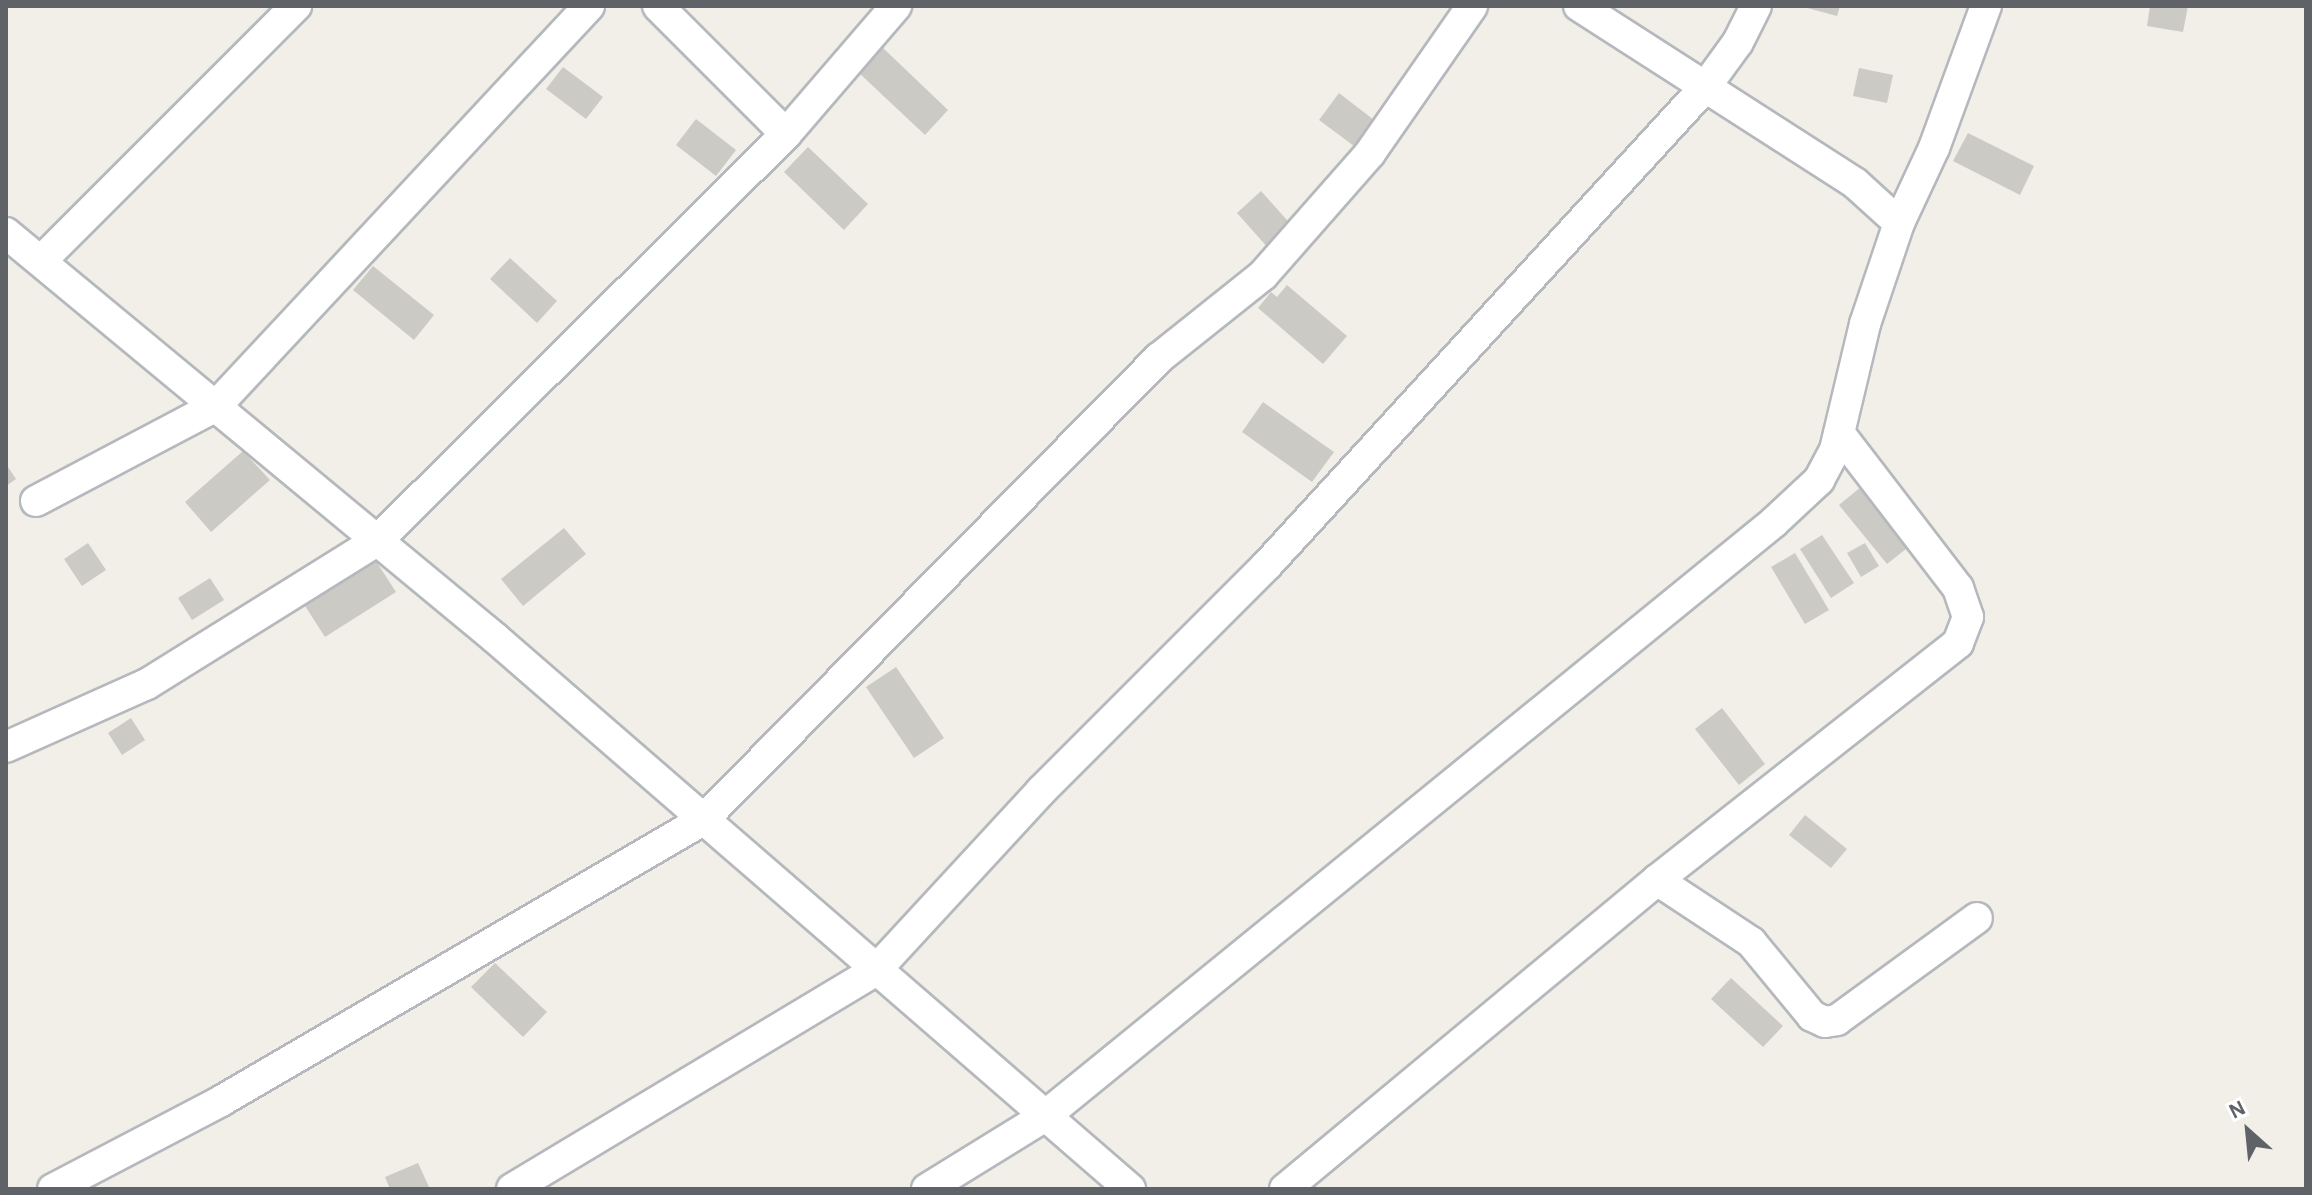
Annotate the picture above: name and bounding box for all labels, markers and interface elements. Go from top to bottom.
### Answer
north arrow [2208,1091,2288,1171]
text: N [2225,1096,2249,1123]

